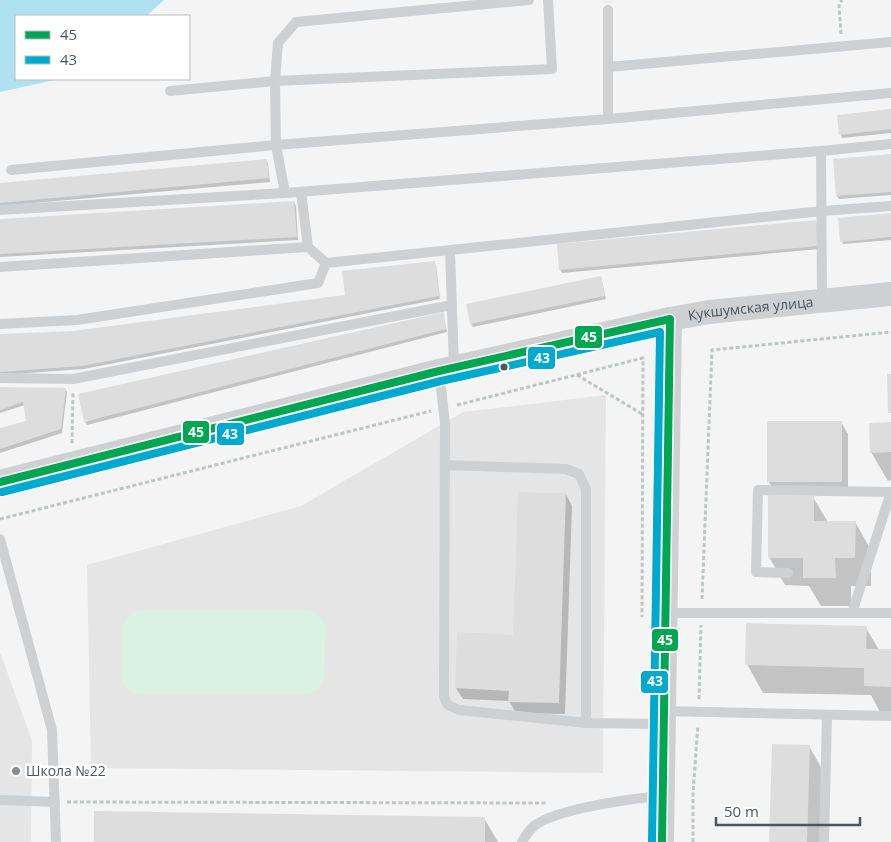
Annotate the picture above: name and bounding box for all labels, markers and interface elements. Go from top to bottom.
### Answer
legend [15,15,190,80]
text: 45 [60,24,77,44]
text: 43 [60,49,77,69]
street label: Кукшумская улица [686,292,814,325]
line badge: 45 [574,325,603,349]
text: 45 [581,327,597,346]
line badge: 43 [527,346,556,370]
text: 43 [534,348,550,367]
unlabelled marker [499,362,509,372]
line badge: 45 [182,420,210,444]
text: 45 [188,422,204,441]
line badge: 43 [216,422,245,446]
text: 43 [222,424,238,443]
line badge: 45 [651,628,679,652]
text: 45 [657,630,673,649]
line badge: 43 [640,670,669,694]
text: 43 [647,671,663,690]
place label: Школа №22 [26,761,106,780]
marker: Школа №22 [10,765,22,777]
scale bar [716,794,860,826]
text: 50 m [724,801,759,821]

